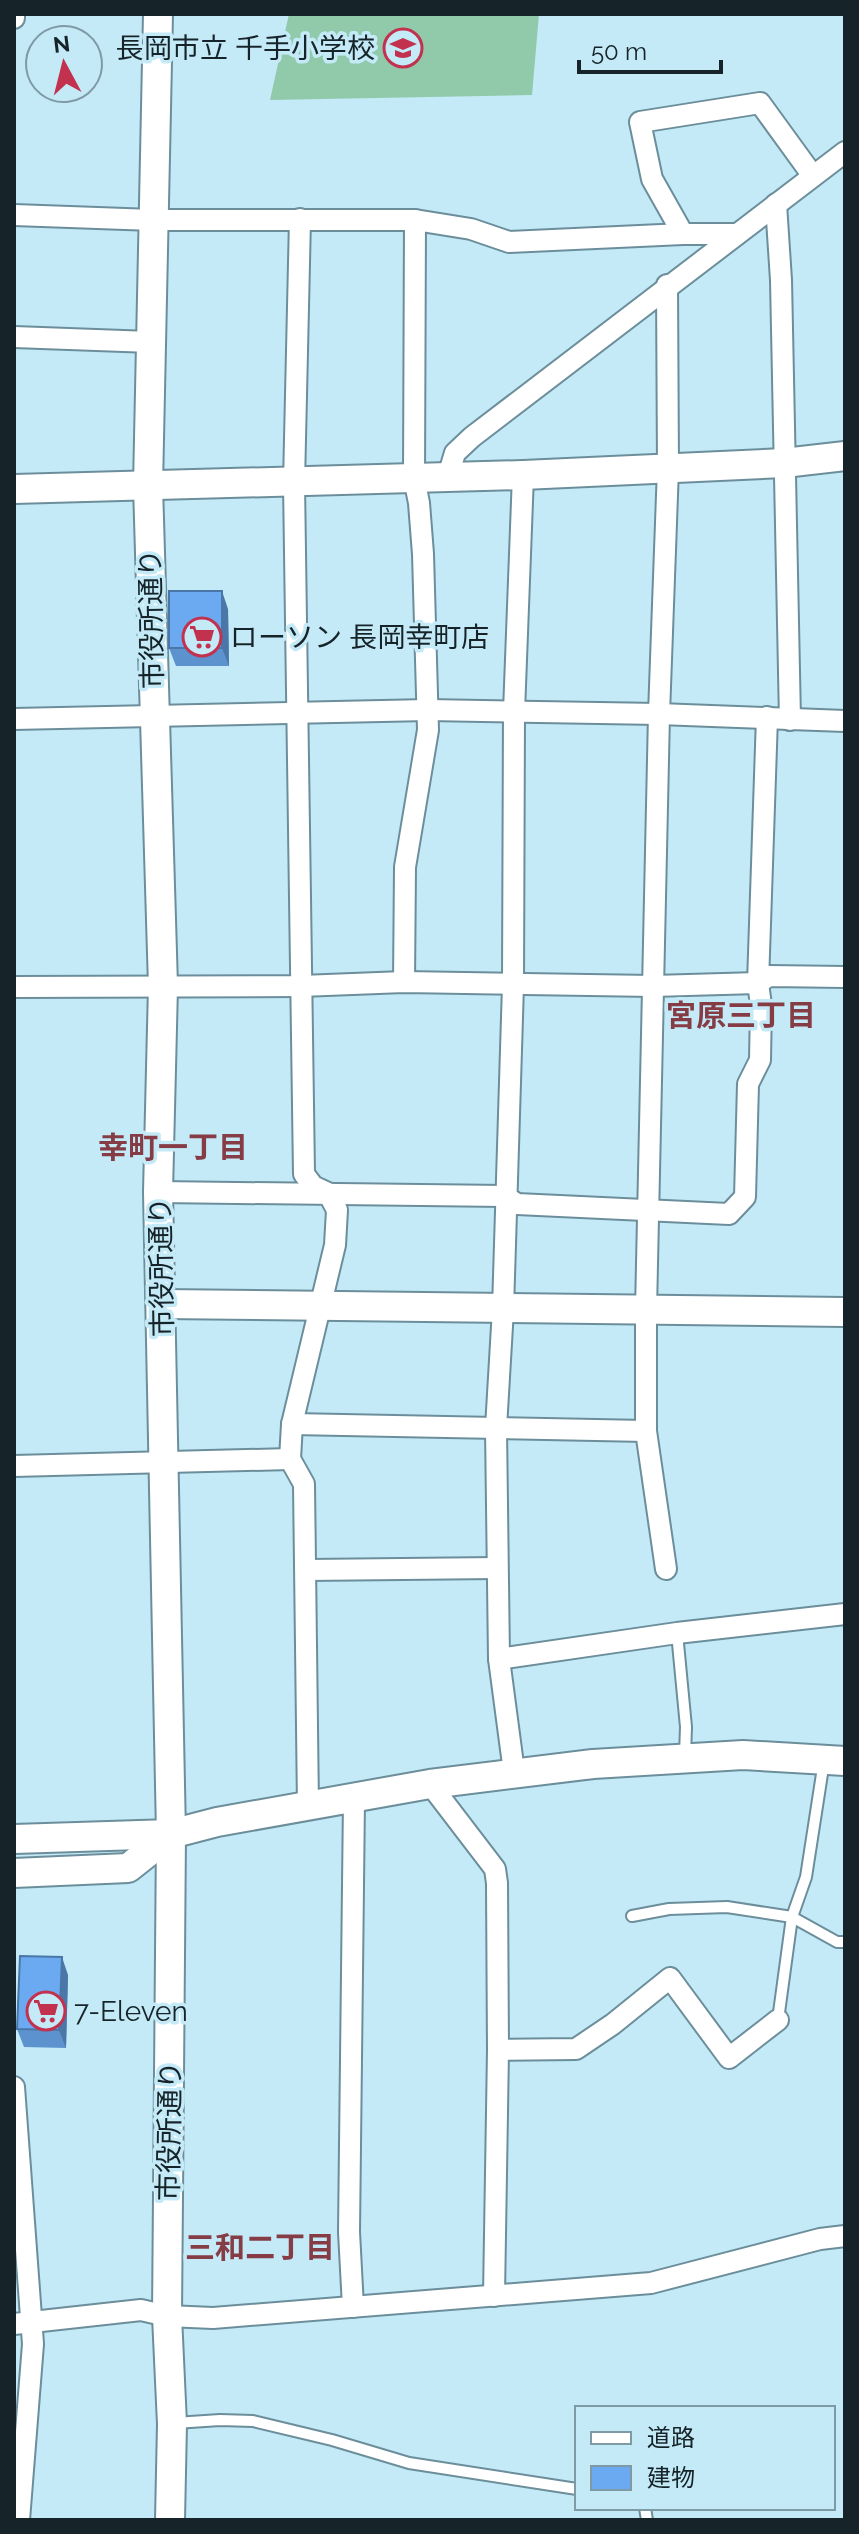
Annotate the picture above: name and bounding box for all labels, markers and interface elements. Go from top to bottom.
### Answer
north arrow [24,24,104,104]
scale bar [579,24,721,74]
school or university icon: 長岡市立 千手小学校 [382,27,424,69]
text: N [52,30,71,58]
place label: 長岡市立 千手小学校 [116,32,375,65]
text: 50 m [591,37,647,66]
street label: 市役所通り [134,549,169,689]
supermarket icon: ローソン 長岡幸町店 [181,616,223,658]
place label: ローソン 長岡幸町店 [230,621,489,654]
district label: 宮原三丁目 [666,998,816,1033]
district label: 幸町一丁目 [98,1130,248,1165]
street label: 市役所通り [144,1197,179,1337]
supermarket icon: 7-Eleven [25,1990,67,2032]
place label: 7-Eleven [74,1995,188,2028]
street label: 市役所通り [152,2061,187,2201]
district label: 三和二丁目 [185,2230,335,2265]
legend [575,2406,835,2510]
text: 道路 [647,2423,695,2452]
text: 建物 [647,2463,695,2492]

